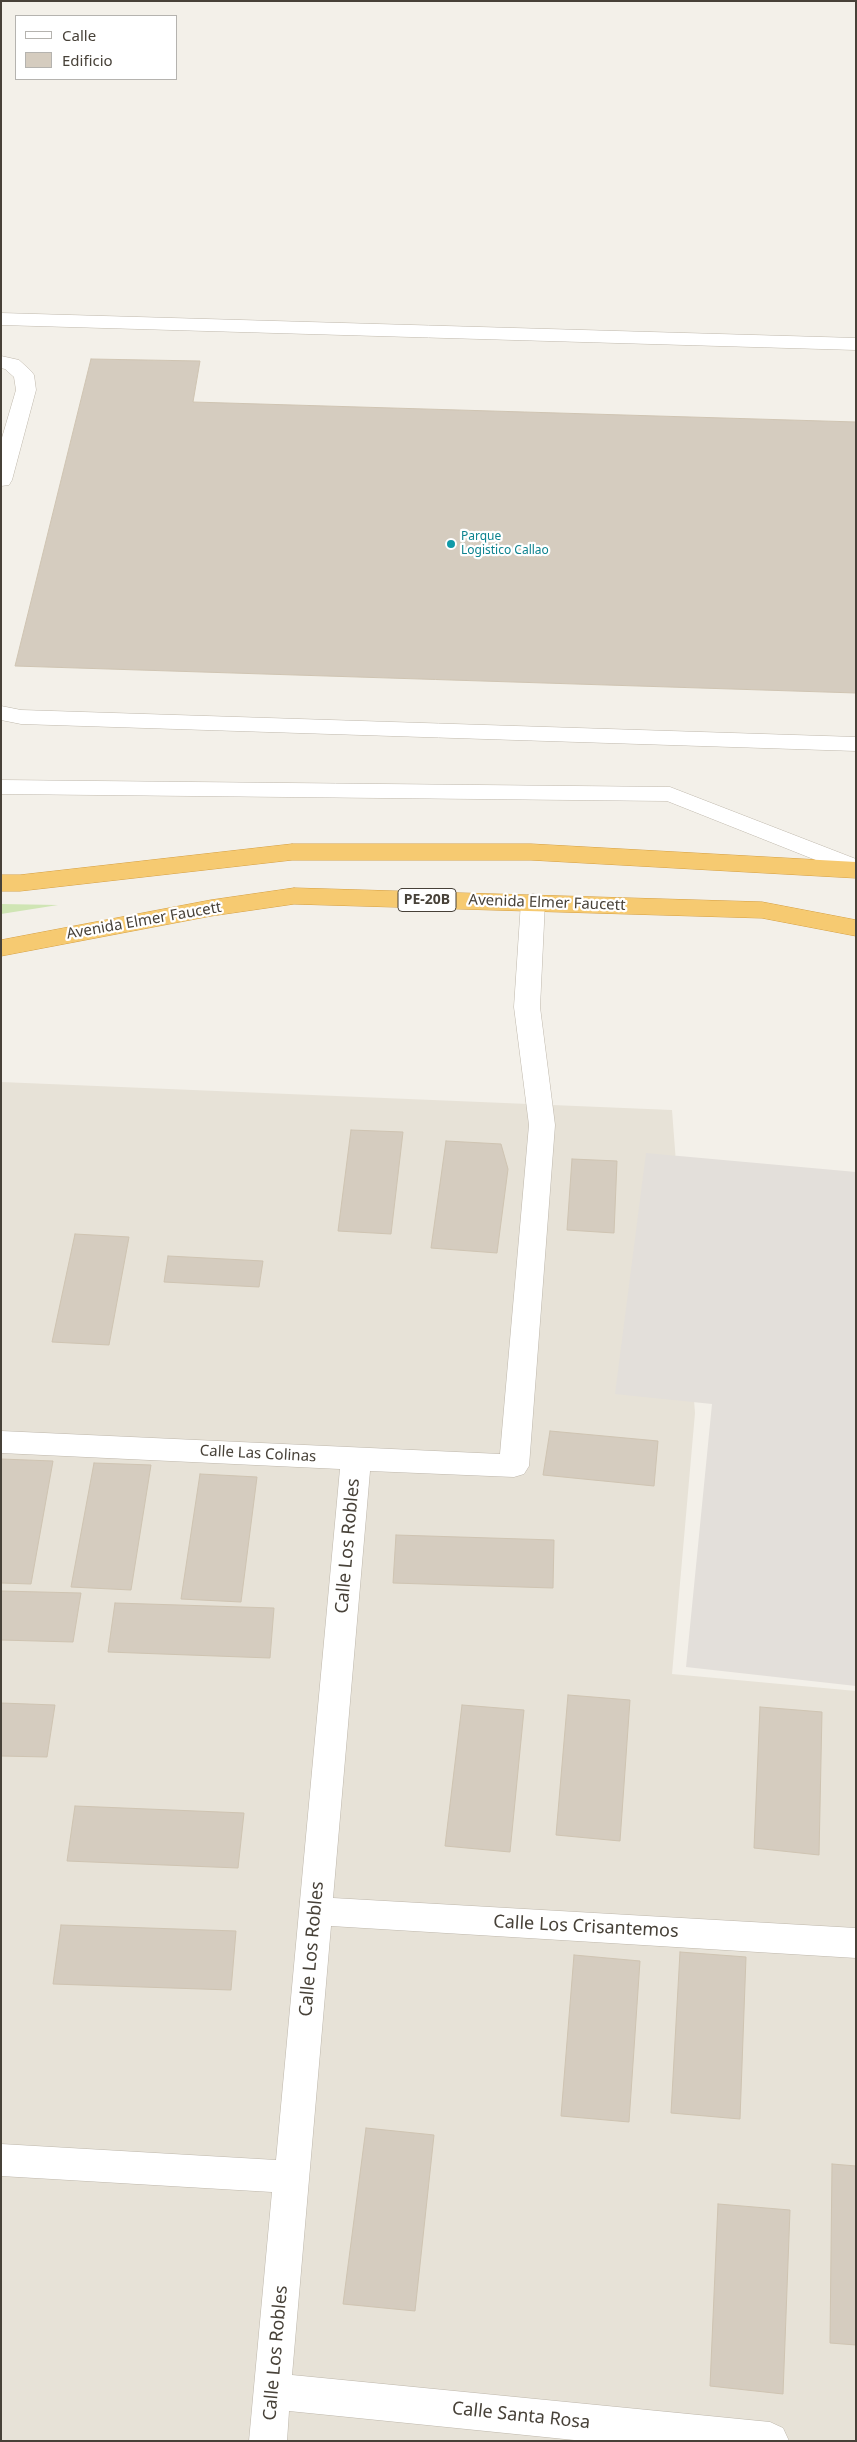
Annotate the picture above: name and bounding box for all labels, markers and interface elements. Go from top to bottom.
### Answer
legend [15,15,178,80]
text: Calle [62,25,96,45]
text: Edificio [62,50,113,70]
place label: Parque Logistico Callao [461,530,549,558]
marker: Parque Logistico Callao [445,538,457,550]
road number: PE-20B [398,888,456,912]
street label: Avenida Elmer Faucett [468,891,626,915]
street label: Avenida Elmer Faucett [65,898,223,944]
street label: Calle Las Colinas [199,1442,317,1466]
street label: Calle Los Robles [331,1477,365,1615]
street label: Calle Los Robles [295,1880,329,2018]
street label: Calle Los Crisantemos [493,1911,679,1943]
street label: Calle Los Robles [259,2284,293,2422]
street label: Calle Santa Rosa [451,2398,591,2434]

